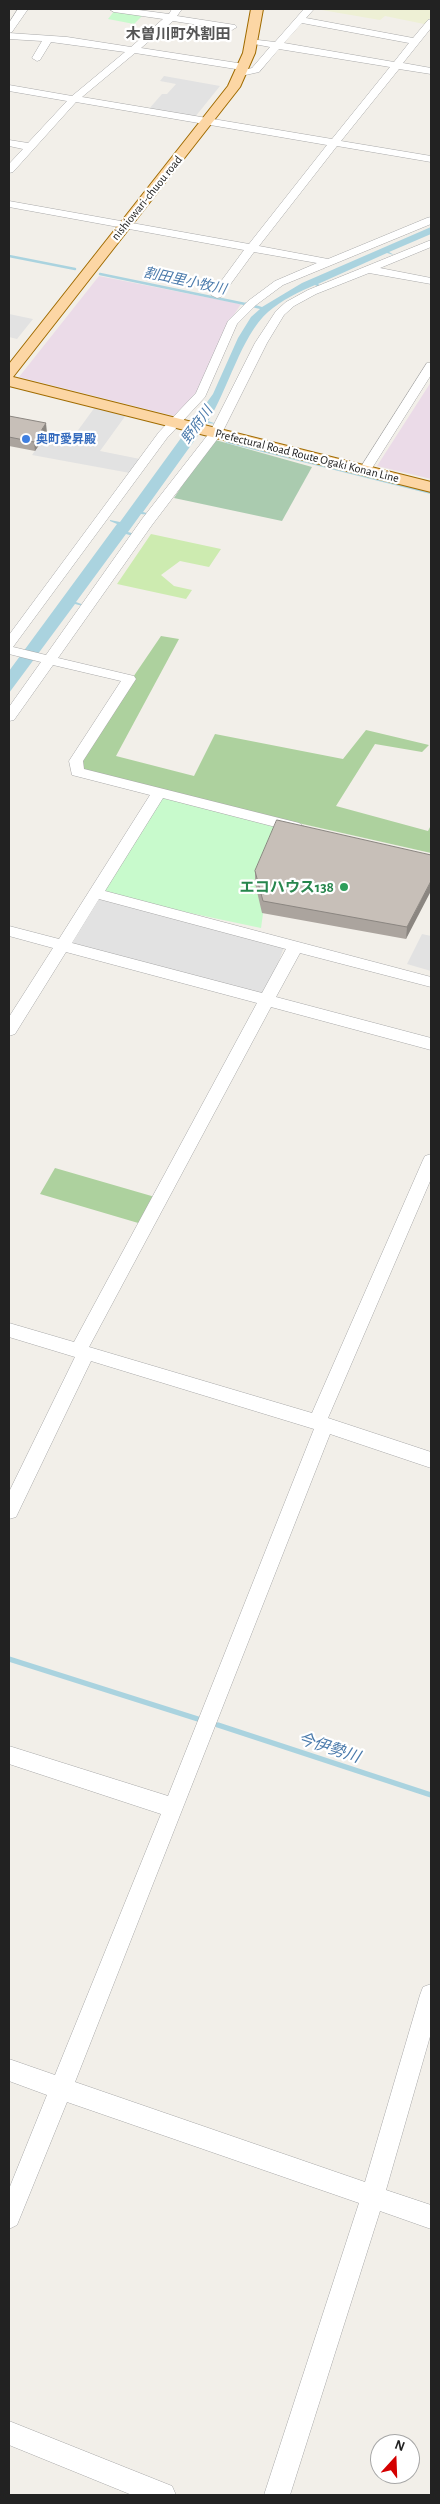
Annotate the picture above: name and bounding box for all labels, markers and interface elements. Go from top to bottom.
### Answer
district label: 木曽川町外割田 [126,25,230,43]
street label: nishiowari-chuou road [108,153,186,243]
water label: 割田里小牧川 [142,264,228,298]
water label: 野府川 [178,403,216,447]
street label: Prefectural Road Route Ogaki Konan Line [214,426,400,486]
place label: 奥町愛昇殿 [36,432,96,446]
marker: 奥町愛昇殿 [20,433,32,445]
place label: エコハウス138 [240,878,334,896]
marker: エコハウス138 [338,881,350,893]
water label: 今伊勢川 [296,1729,362,1767]
north arrow [370,2434,420,2484]
text: N [393,2438,407,2454]

